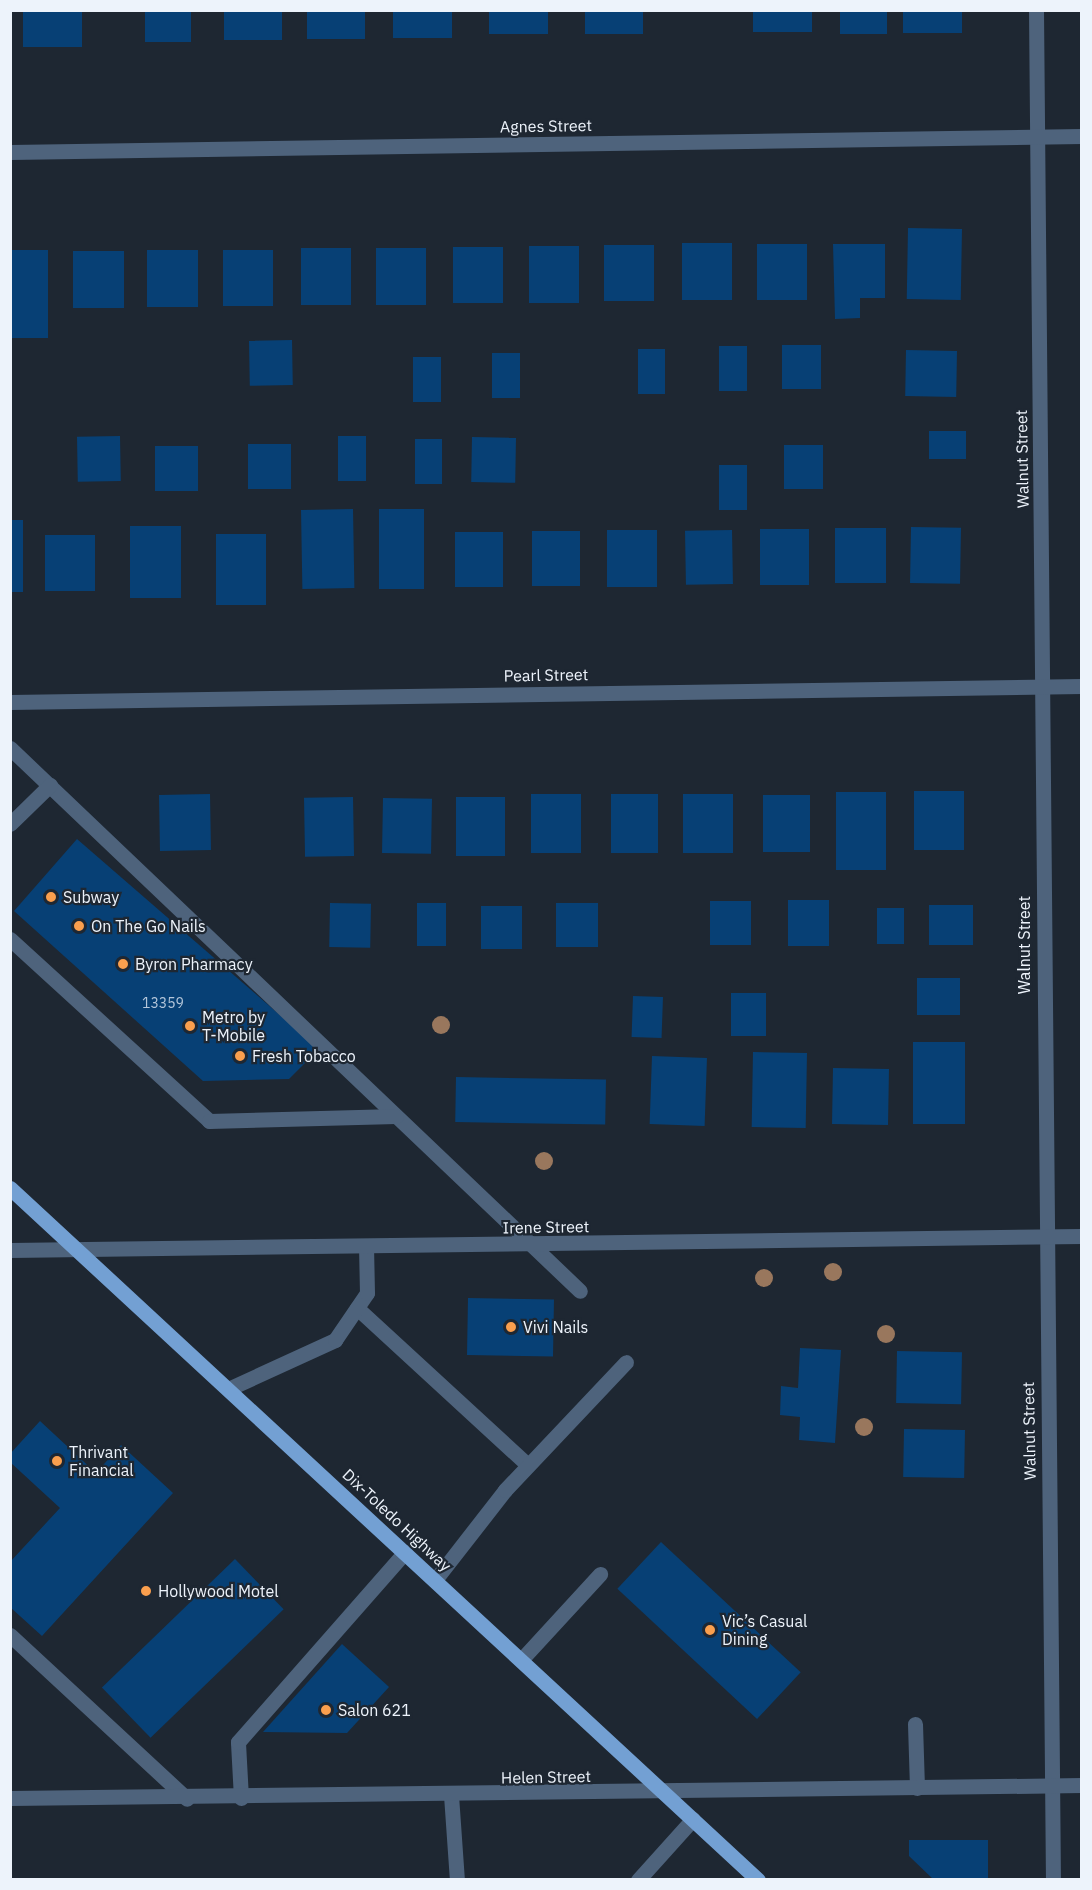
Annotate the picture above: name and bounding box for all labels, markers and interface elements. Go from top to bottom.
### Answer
street label: Agnes Street [500,116,592,136]
street label: Walnut Street [1012,410,1032,508]
street label: Pearl Street [504,665,588,685]
place label: Subway [63,887,119,907]
marker: Subway [44,890,58,904]
street label: Walnut Street [1014,896,1034,994]
place label: On The Go Nails [91,916,206,936]
marker: On The Go Nails [72,919,86,933]
place label: Byron Pharmacy [135,954,253,974]
marker: Byron Pharmacy [116,957,130,971]
house number: 13359 [142,995,184,1011]
place label: Metro by T-Mobile [202,1007,265,1045]
marker: Metro by T-Mobile [183,1019,197,1033]
place label: Fresh Tobacco [252,1046,356,1066]
marker: Fresh Tobacco [233,1049,247,1063]
street label: Irene Street [503,1217,589,1237]
place label: Vivi Nails [523,1317,588,1337]
marker: Vivi Nails [504,1320,518,1334]
street label: Walnut Street [1019,1382,1039,1480]
place label: Thrivant Financial [69,1442,134,1480]
marker: Thrivant Financial [50,1454,64,1468]
street label: Dix-Toledo Highway [339,1465,455,1575]
place label: Hollywood Motel [158,1581,279,1601]
marker: Hollywood Motel [139,1584,153,1598]
place label: Vic’s Casual Dining [722,1611,807,1649]
marker: Vic’s Casual Dining [703,1623,717,1637]
place label: Salon 621 [338,1700,411,1720]
marker: Salon 621 [319,1703,333,1717]
street label: Helen Street [501,1767,591,1787]

